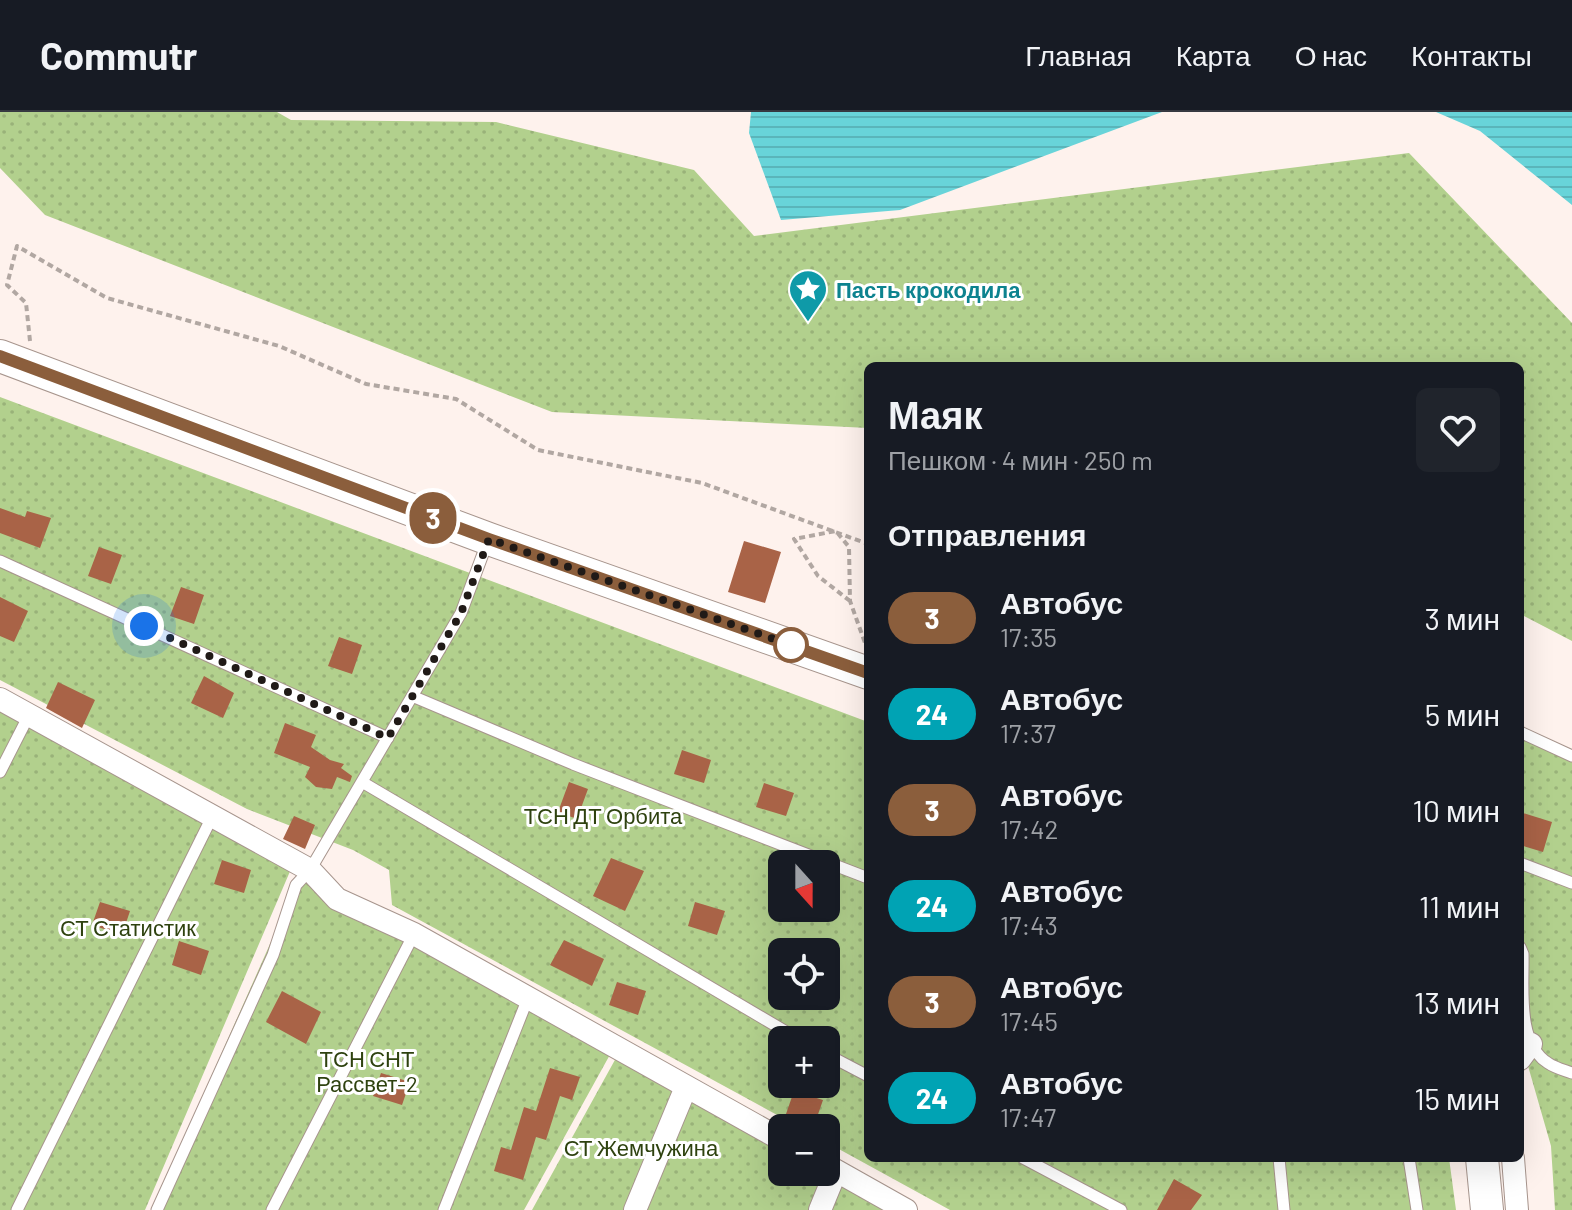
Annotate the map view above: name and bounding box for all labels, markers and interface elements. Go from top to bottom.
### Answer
text: Commutr [40,32,197,78]
text: Главная [1025,38,1132,72]
text: Карта [1176,38,1251,72]
text: О нас [1295,38,1367,72]
text: Контакты [1411,38,1532,72]
place icon: Пасть крокодила [787,268,829,323]
place label: Пасть крокодила [836,276,1021,303]
button: heart [1416,388,1500,472]
text: Маяк [888,391,982,437]
text: Пешком · 4 мин · 250 m [888,444,1153,475]
line badge: 3 [407,492,459,544]
text: 3 [425,501,441,535]
text: Отправления [888,516,1087,552]
text: Автобус [1000,584,1123,620]
text: 3 мин [1425,600,1500,636]
text: 3 [924,601,940,635]
your location [124,606,164,646]
text: 17:35 [1000,621,1057,652]
unlabelled marker [774,628,808,662]
text: Автобус [1000,680,1123,716]
text: 5 мин [1425,696,1500,732]
text: 24 [916,697,948,731]
text: 17:37 [1000,717,1056,748]
text: Автобус [1000,776,1123,812]
text: 10 мин [1413,792,1500,828]
text: 3 [924,793,940,827]
park label: ТСН ДТ Орбита [524,802,683,829]
text: 17:42 [1000,813,1058,844]
north arrow [768,850,840,922]
map controls [768,850,840,1186]
text: Автобус [1000,872,1123,908]
text: 11 мин [1419,888,1500,924]
text: 24 [916,889,948,923]
text: 17:43 [1000,909,1058,940]
park label: СТ Статистик [60,914,196,940]
button: locate [768,938,840,1010]
text: Автобус [1000,968,1123,1004]
text: 13 мин [1414,984,1500,1020]
text: 3 [924,985,940,1019]
text: 17:45 [1000,1005,1058,1036]
button: + [768,1026,840,1098]
park label: ТСН СНТ Рассвет-2 [316,1045,418,1096]
text: Автобус [1000,1064,1123,1100]
text: 15 мин [1414,1080,1500,1116]
text: 24 [916,1081,948,1115]
text: 17:47 [1000,1101,1056,1132]
button: − [768,1114,840,1186]
park label: СТ Жемчужина [564,1134,719,1161]

